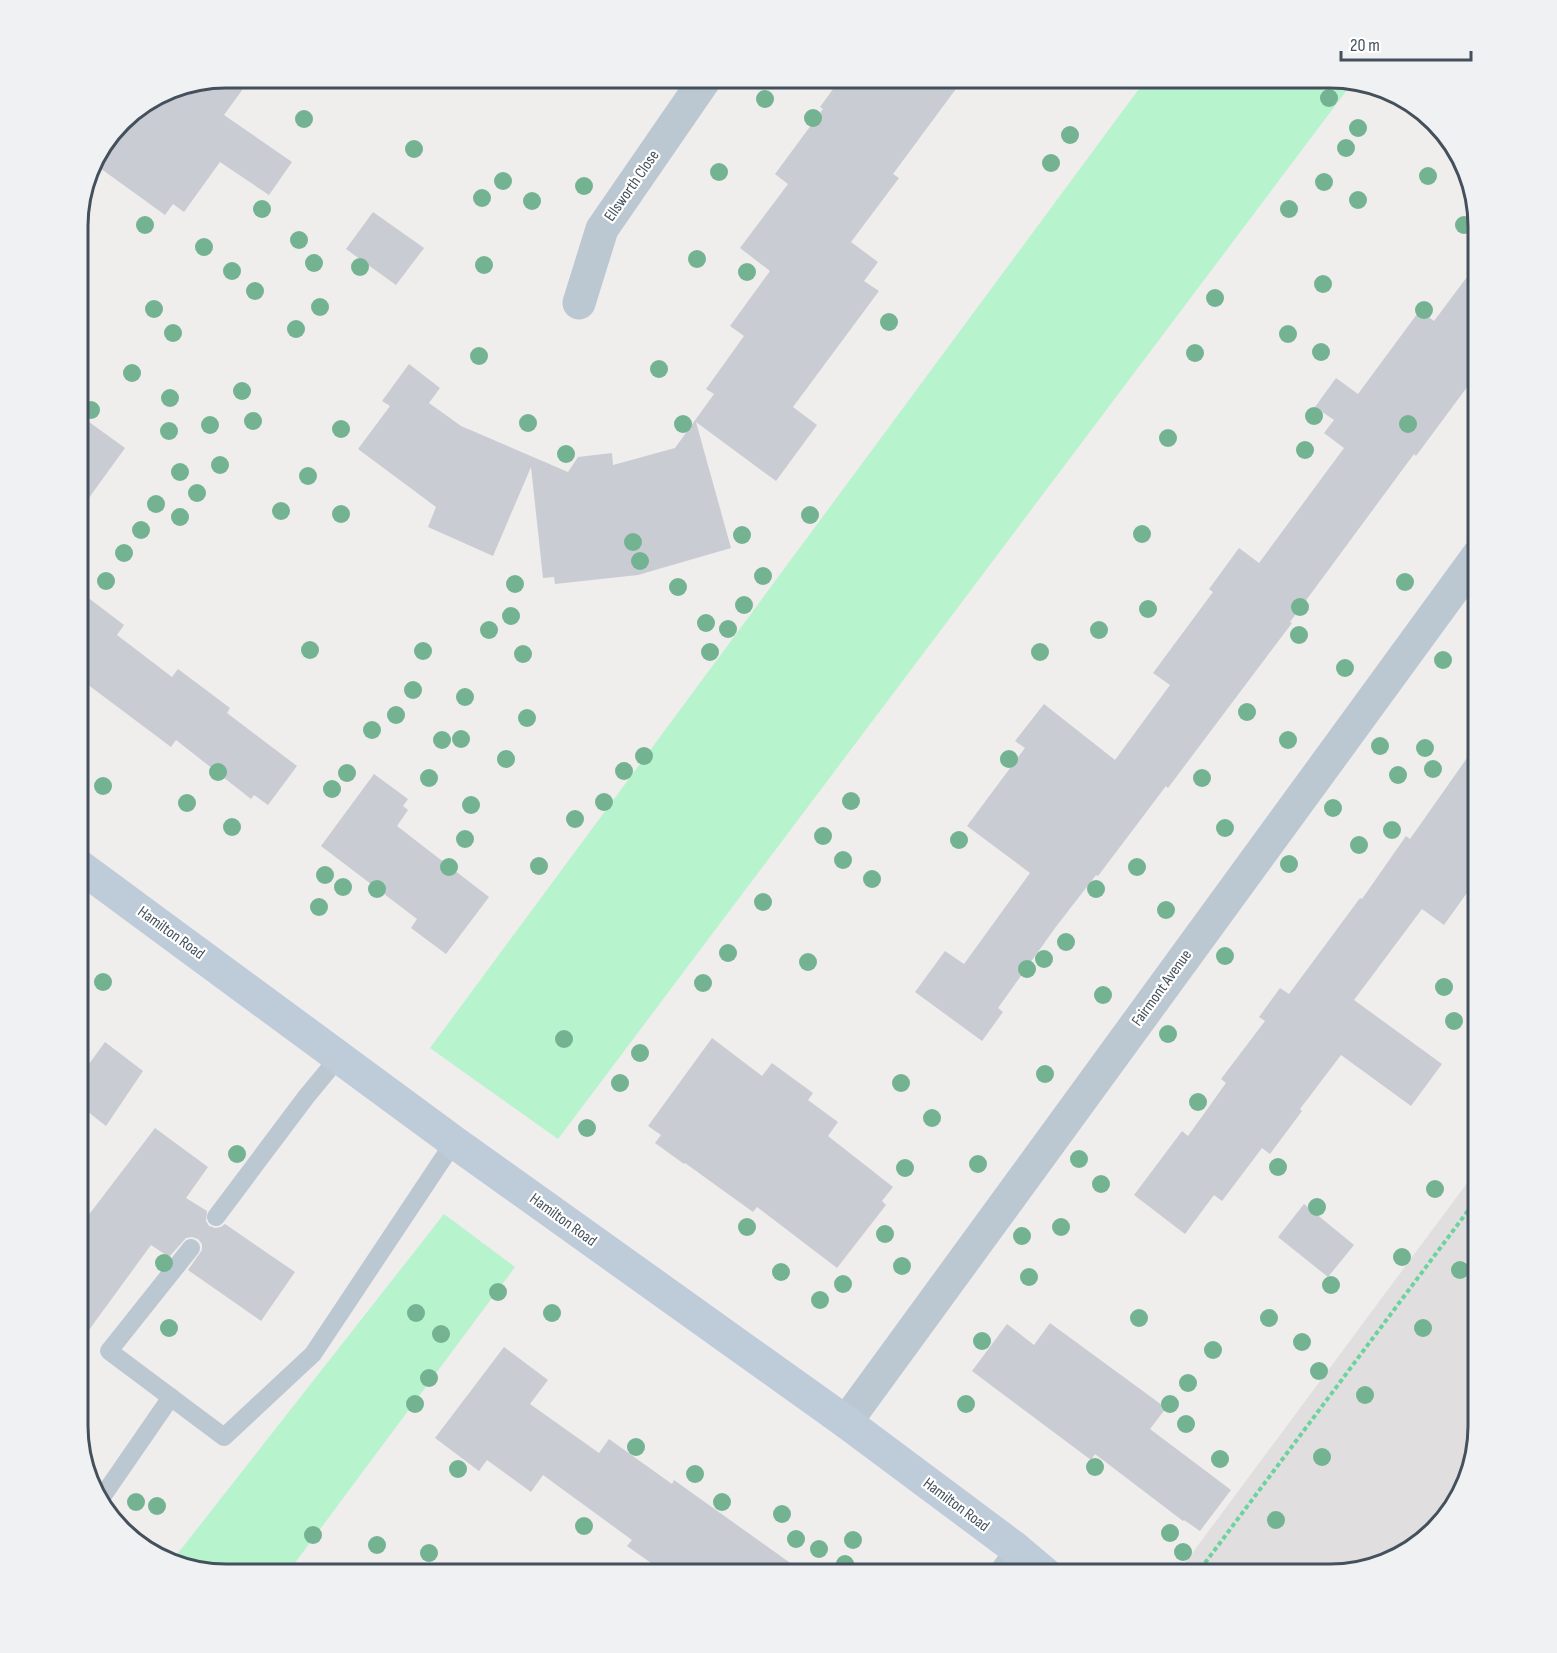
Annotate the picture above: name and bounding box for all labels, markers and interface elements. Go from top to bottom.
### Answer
scale bar [1341,24,1472,62]
text: 20 m [1350,35,1380,56]
street label: Ellsworth Close [601,147,663,225]
street label: Hamilton Road [134,902,208,964]
street label: Fairmont Avenue [1128,946,1196,1030]
street label: Hamilton Road [526,1189,600,1251]
street label: Hamilton Road [919,1474,993,1536]

